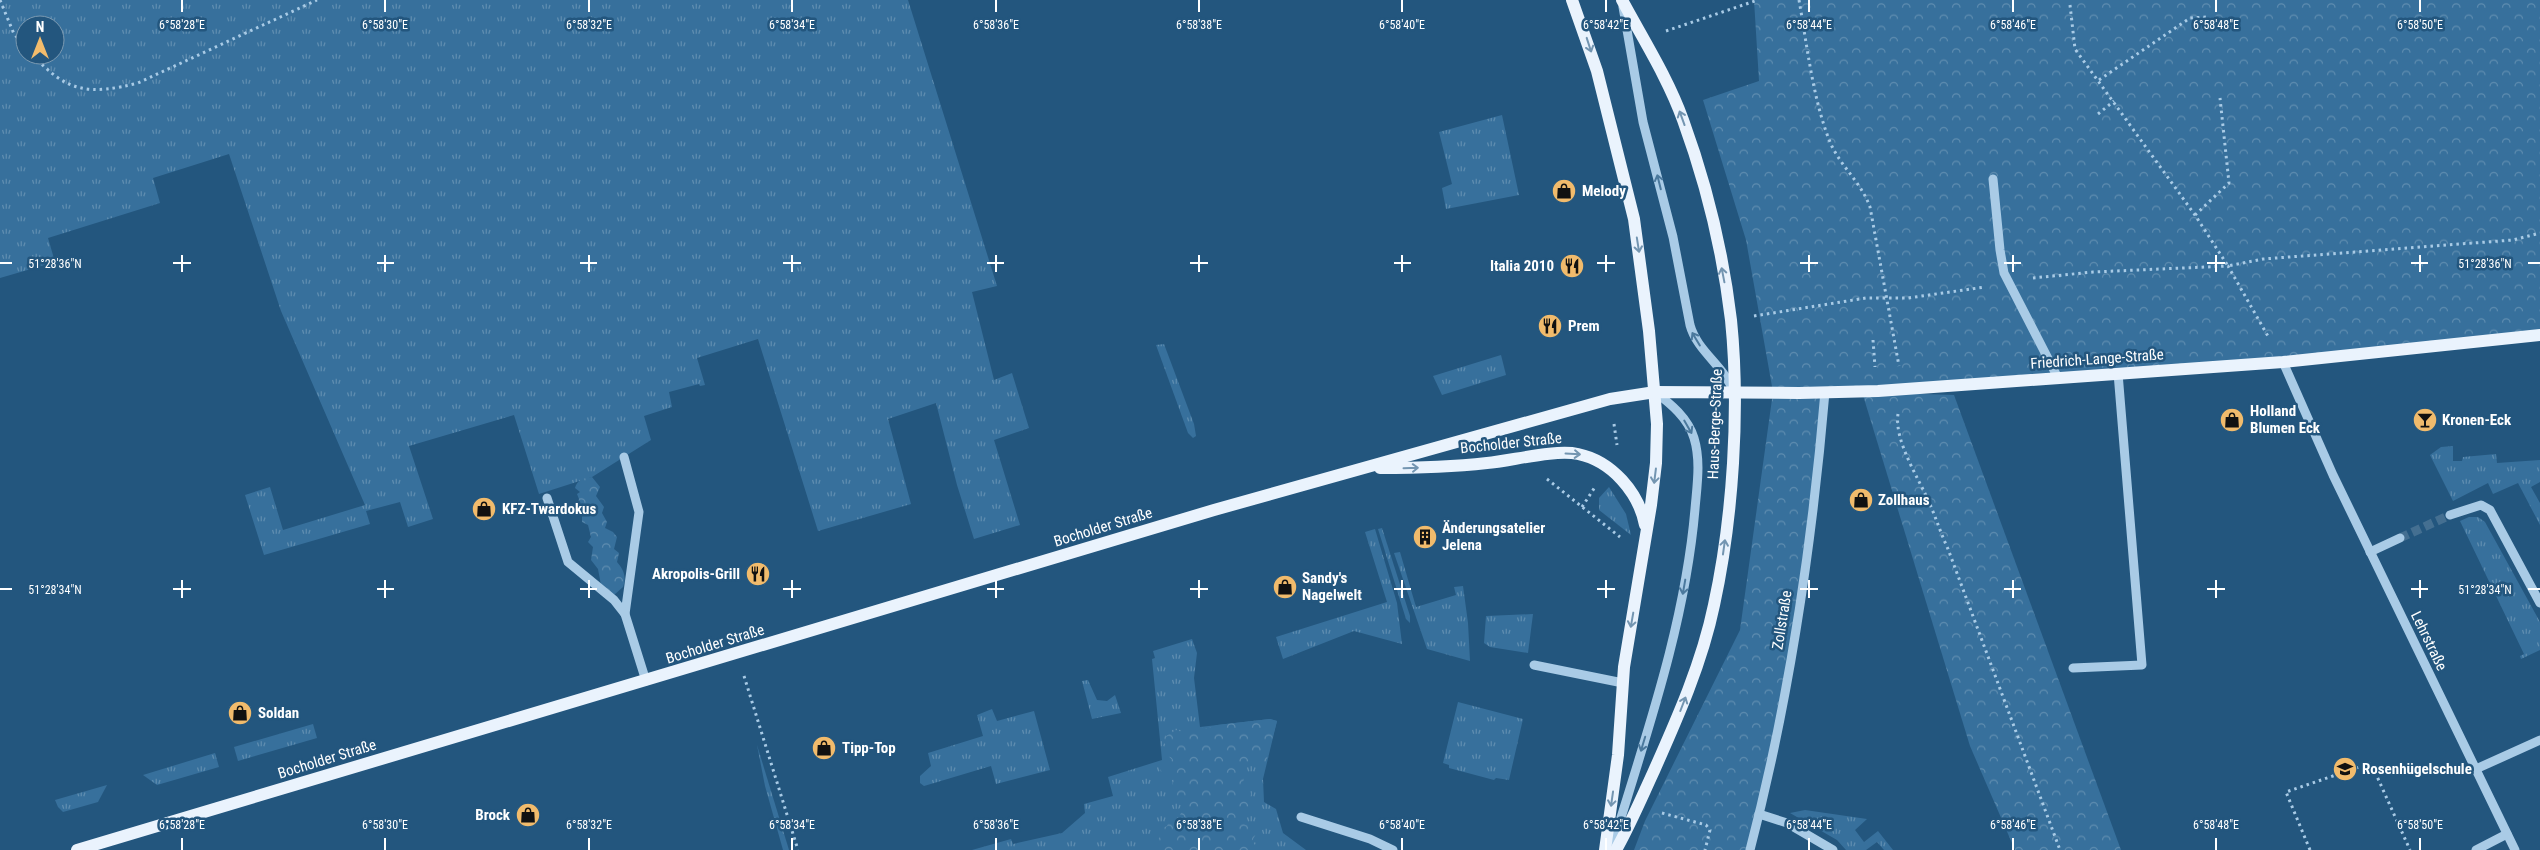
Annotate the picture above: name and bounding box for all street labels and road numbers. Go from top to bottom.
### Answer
street label: Friedrich-Lange-Straße [2030,345,2164,373]
street label: Haus-Berge-Straße [1704,368,1726,480]
street label: Bocholder Straße [1459,429,1563,457]
street label: Bocholder Straße [1052,503,1154,551]
street label: Zollstraße [1768,589,1796,651]
street label: Lehrstraße [2407,608,2451,674]
street label: Bocholder Straße [664,620,766,668]
street label: Bocholder Straße [276,735,378,783]

